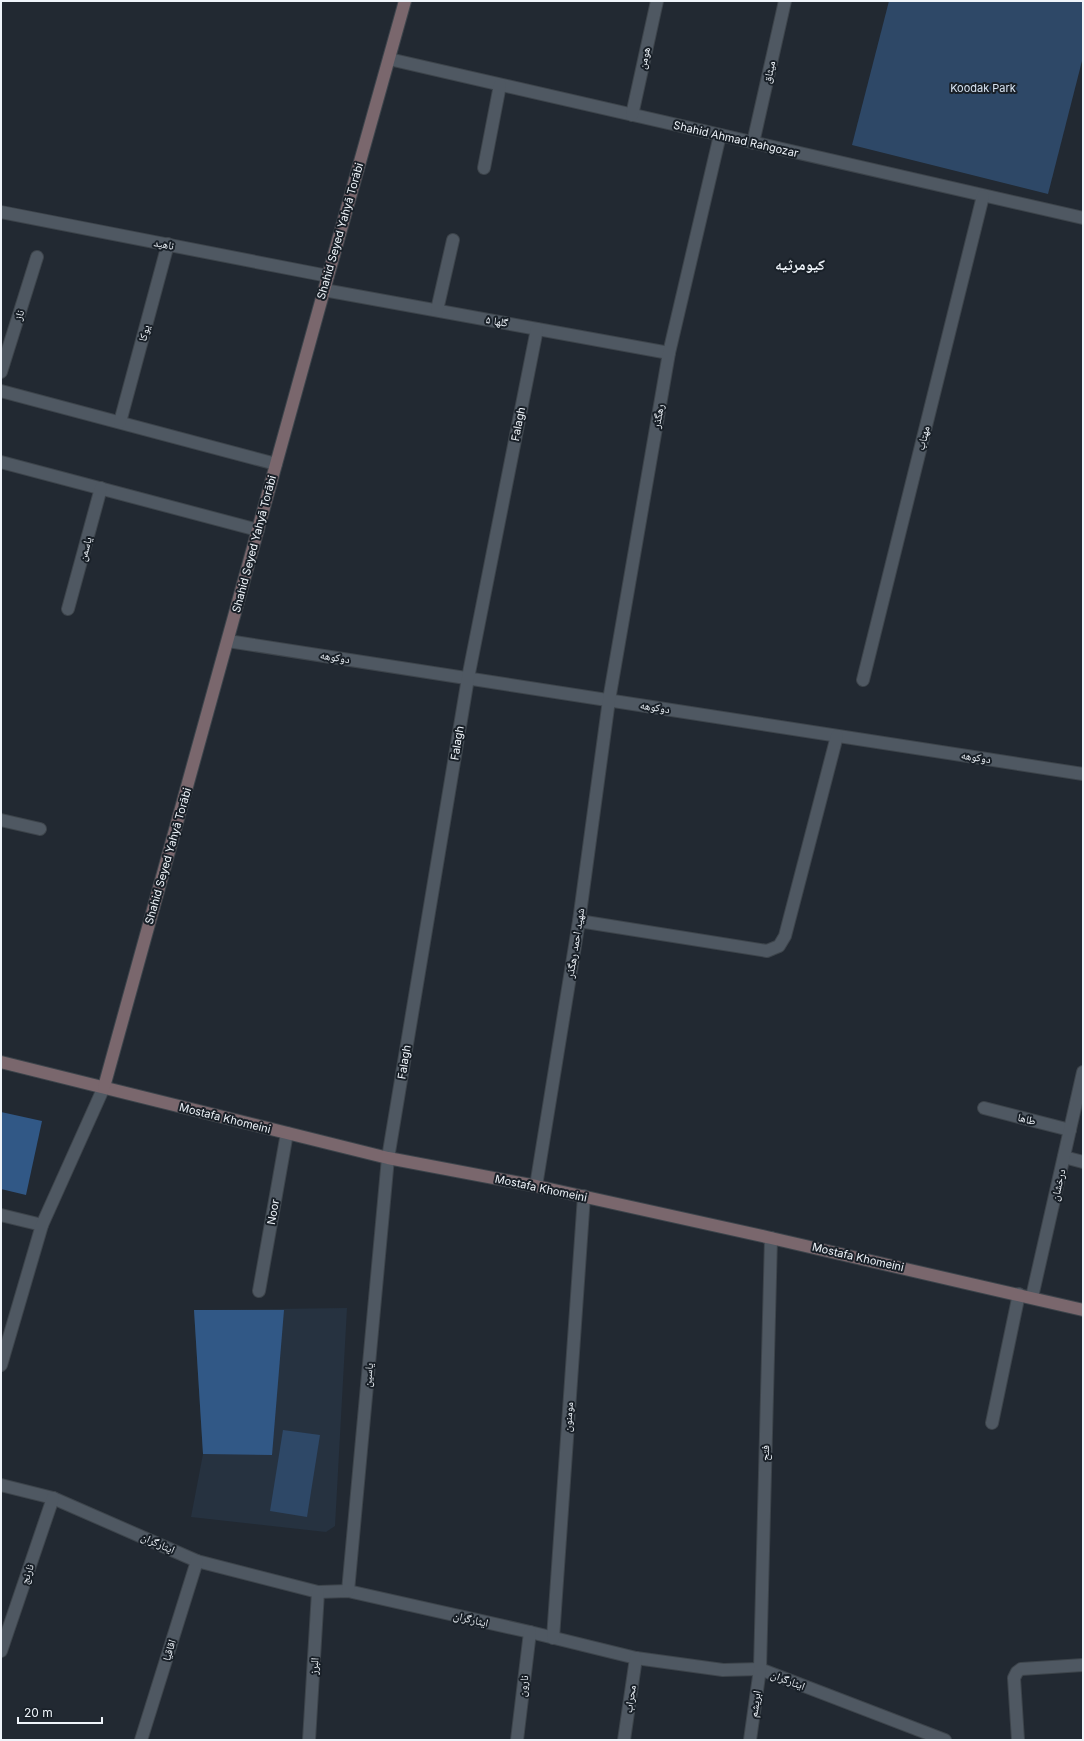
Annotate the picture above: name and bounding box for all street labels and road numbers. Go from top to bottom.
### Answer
street label: هومن [635,45,653,70]
street label: میثاق [760,59,778,85]
street label: Shahid Ahmad Rahgozar [672,118,800,160]
street label: Shahid Seyed Yahyā Torābi [314,161,366,301]
street label: ناهید [153,235,175,253]
street label: ناز [11,308,27,323]
street label: گلها ۵ [485,312,510,330]
street label: یوکا [135,323,153,343]
street label: رهگذر [649,403,667,430]
street label: Falagh [508,406,528,442]
street label: مهتاب [913,424,933,452]
street label: Shahid Seyed Yahyā Torābi [229,474,279,614]
street label: یاسمن [75,535,95,563]
street label: دوکوهه [319,648,351,666]
street label: دوکوهه [639,698,671,716]
street label: Falagh [447,725,467,761]
street label: دوکوهه [960,748,992,766]
street label: Shahid Seyed Yahyā Torābi [142,786,194,926]
street label: شهید احمد رهگذر [562,907,587,980]
street label: Falagh [394,1044,414,1080]
street label: Mostafa Khomeini [178,1100,272,1136]
street label: طاها [1016,1110,1038,1128]
street label: درخشان [1048,1167,1069,1202]
street label: Mostafa Khomeini [494,1171,588,1205]
street label: Noor [264,1198,282,1226]
street label: Mostafa Khomeini [811,1240,905,1274]
street label: یاسین [360,1362,376,1388]
street label: مومنون [560,1402,576,1432]
street label: فتح [758,1444,772,1461]
street label: ایثارگران [139,1529,177,1557]
street label: نارنج [17,1562,37,1586]
street label: ایثارگران [452,1608,490,1630]
street label: اقاقیا [159,1638,179,1662]
street label: البرز [306,1657,322,1676]
street label: ایثارگران [769,1667,807,1693]
street label: نارون [515,1674,531,1698]
street label: محراب [621,1684,639,1714]
street label: ابریشم [746,1690,765,1718]

